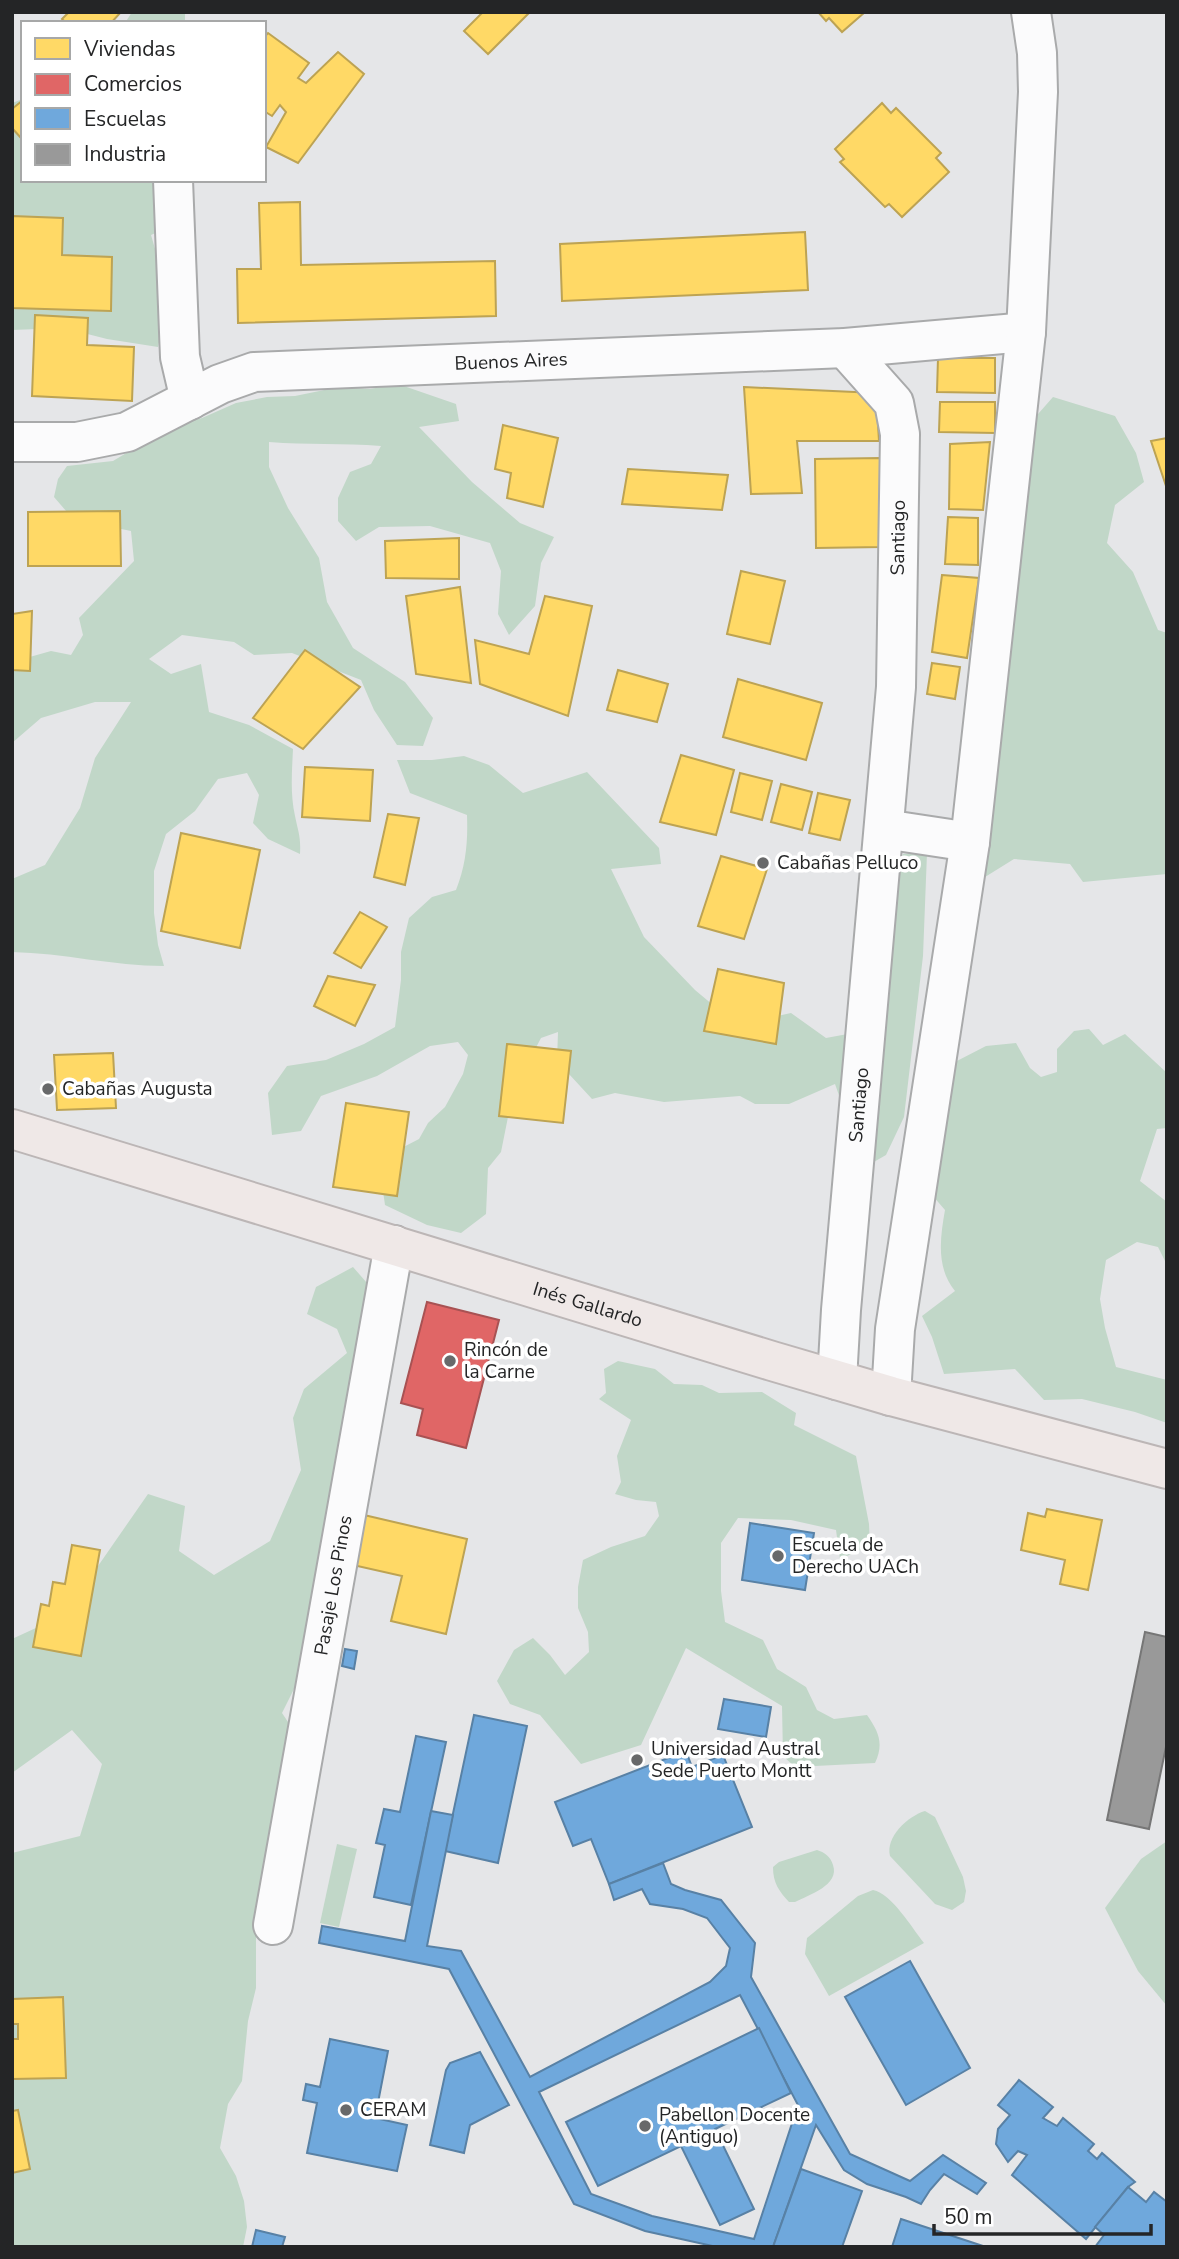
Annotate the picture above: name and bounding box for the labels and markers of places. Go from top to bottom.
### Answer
place label: Cabañas Pelluco [777,850,918,876]
marker: Cabañas Pelluco [755,855,771,871]
place label: Cabañas Augusta [62,1076,213,1102]
marker: Cabañas Augusta [40,1081,56,1097]
place label: Rincón de la Carne [464,1337,548,1385]
marker: Rincón de la Carne [442,1353,458,1369]
place label: Escuela de Derecho UACh [792,1532,919,1580]
marker: Escuela de Derecho UACh [770,1548,786,1564]
place label: Universidad Austral Sede Puerto Montt [651,1736,820,1784]
marker: Universidad Austral Sede Puerto Montt [629,1752,645,1768]
place label: CERAM [360,2097,426,2123]
marker: CERAM [338,2102,354,2118]
place label: Pabellon Docente (Antiguo) [659,2102,810,2150]
marker: Pabellon Docente (Antiguo) [637,2118,653,2134]

